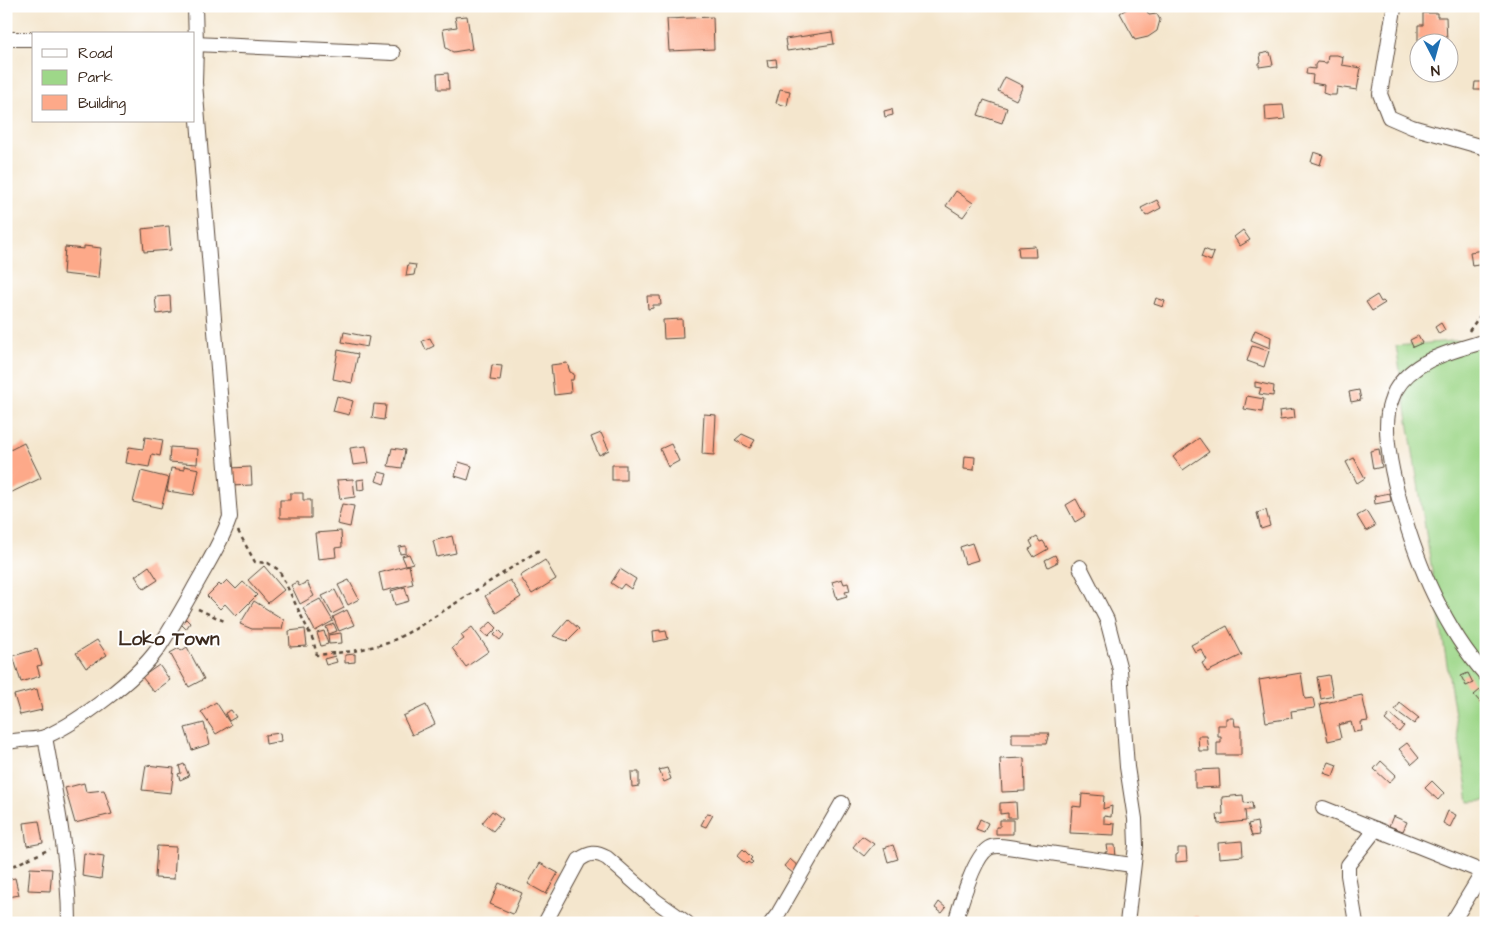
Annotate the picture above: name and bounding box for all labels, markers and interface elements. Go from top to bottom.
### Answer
legend [32,32,195,122]
north arrow [1410,32,1460,82]
text: Road [78,43,113,64]
text: N [1430,60,1441,80]
text: Park [78,67,113,88]
text: Building [78,93,126,115]
district label: Loko Town [118,626,220,653]

